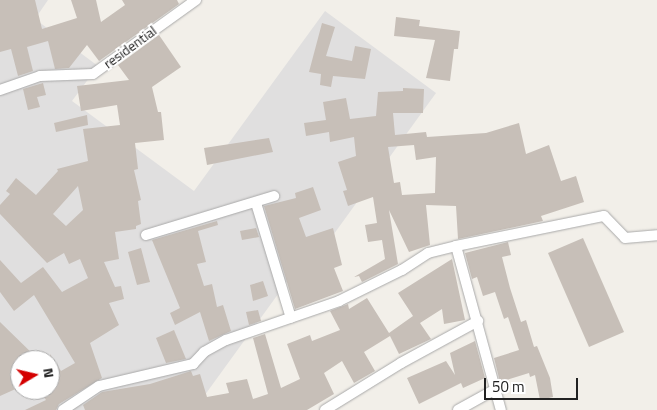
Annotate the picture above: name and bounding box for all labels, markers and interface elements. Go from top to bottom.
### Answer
street label: residential [100,22,160,72]
north arrow [10,350,60,400]
text: N [38,366,60,379]
scale bar [487,368,581,400]
text: 50 m [492,375,525,398]

